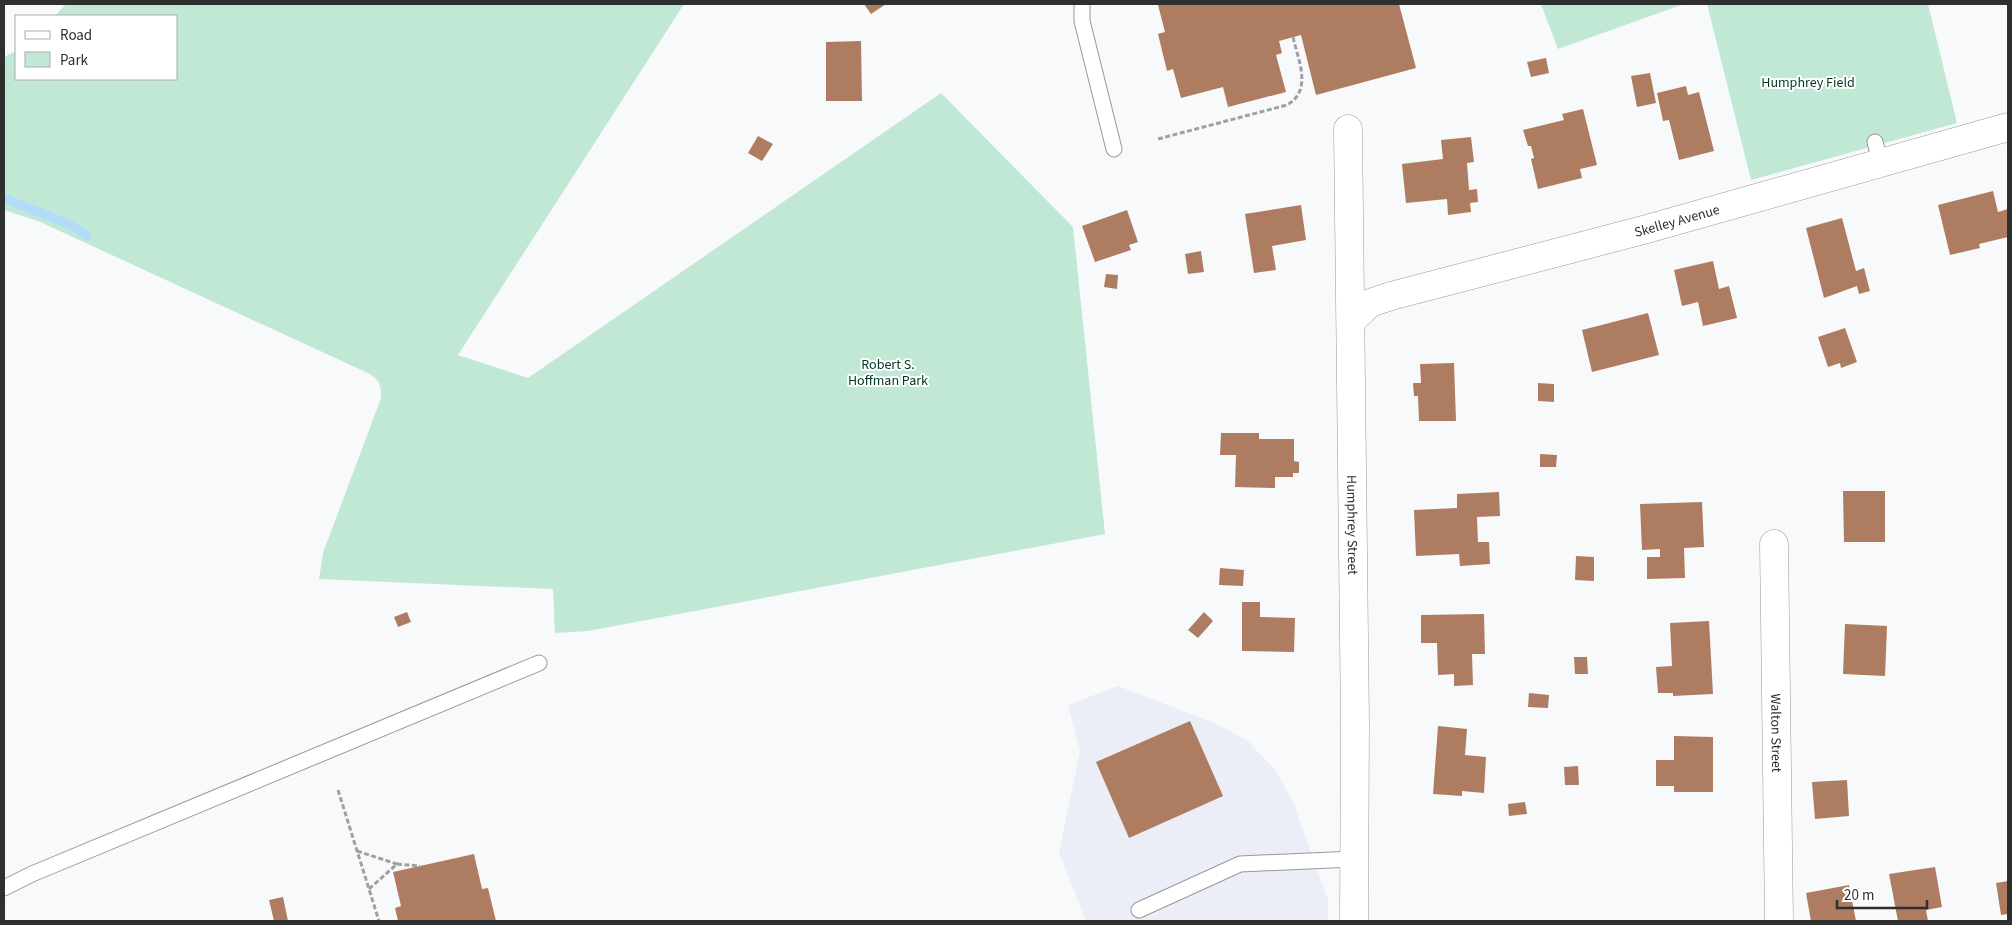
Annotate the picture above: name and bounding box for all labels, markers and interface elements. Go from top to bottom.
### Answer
legend [15,15,178,80]
text: Road [60,25,92,46]
text: Park [60,50,89,71]
park label: Humphrey Field [1761,73,1855,93]
street label: Skelley Avenue [1632,200,1722,243]
park label: Robert S. Hoffman Park [848,355,928,391]
street label: Humphrey Street [1341,475,1362,575]
street label: Walton Street [1765,693,1786,773]
scale bar [1837,878,1927,910]
text: 20 m [1844,885,1874,906]

